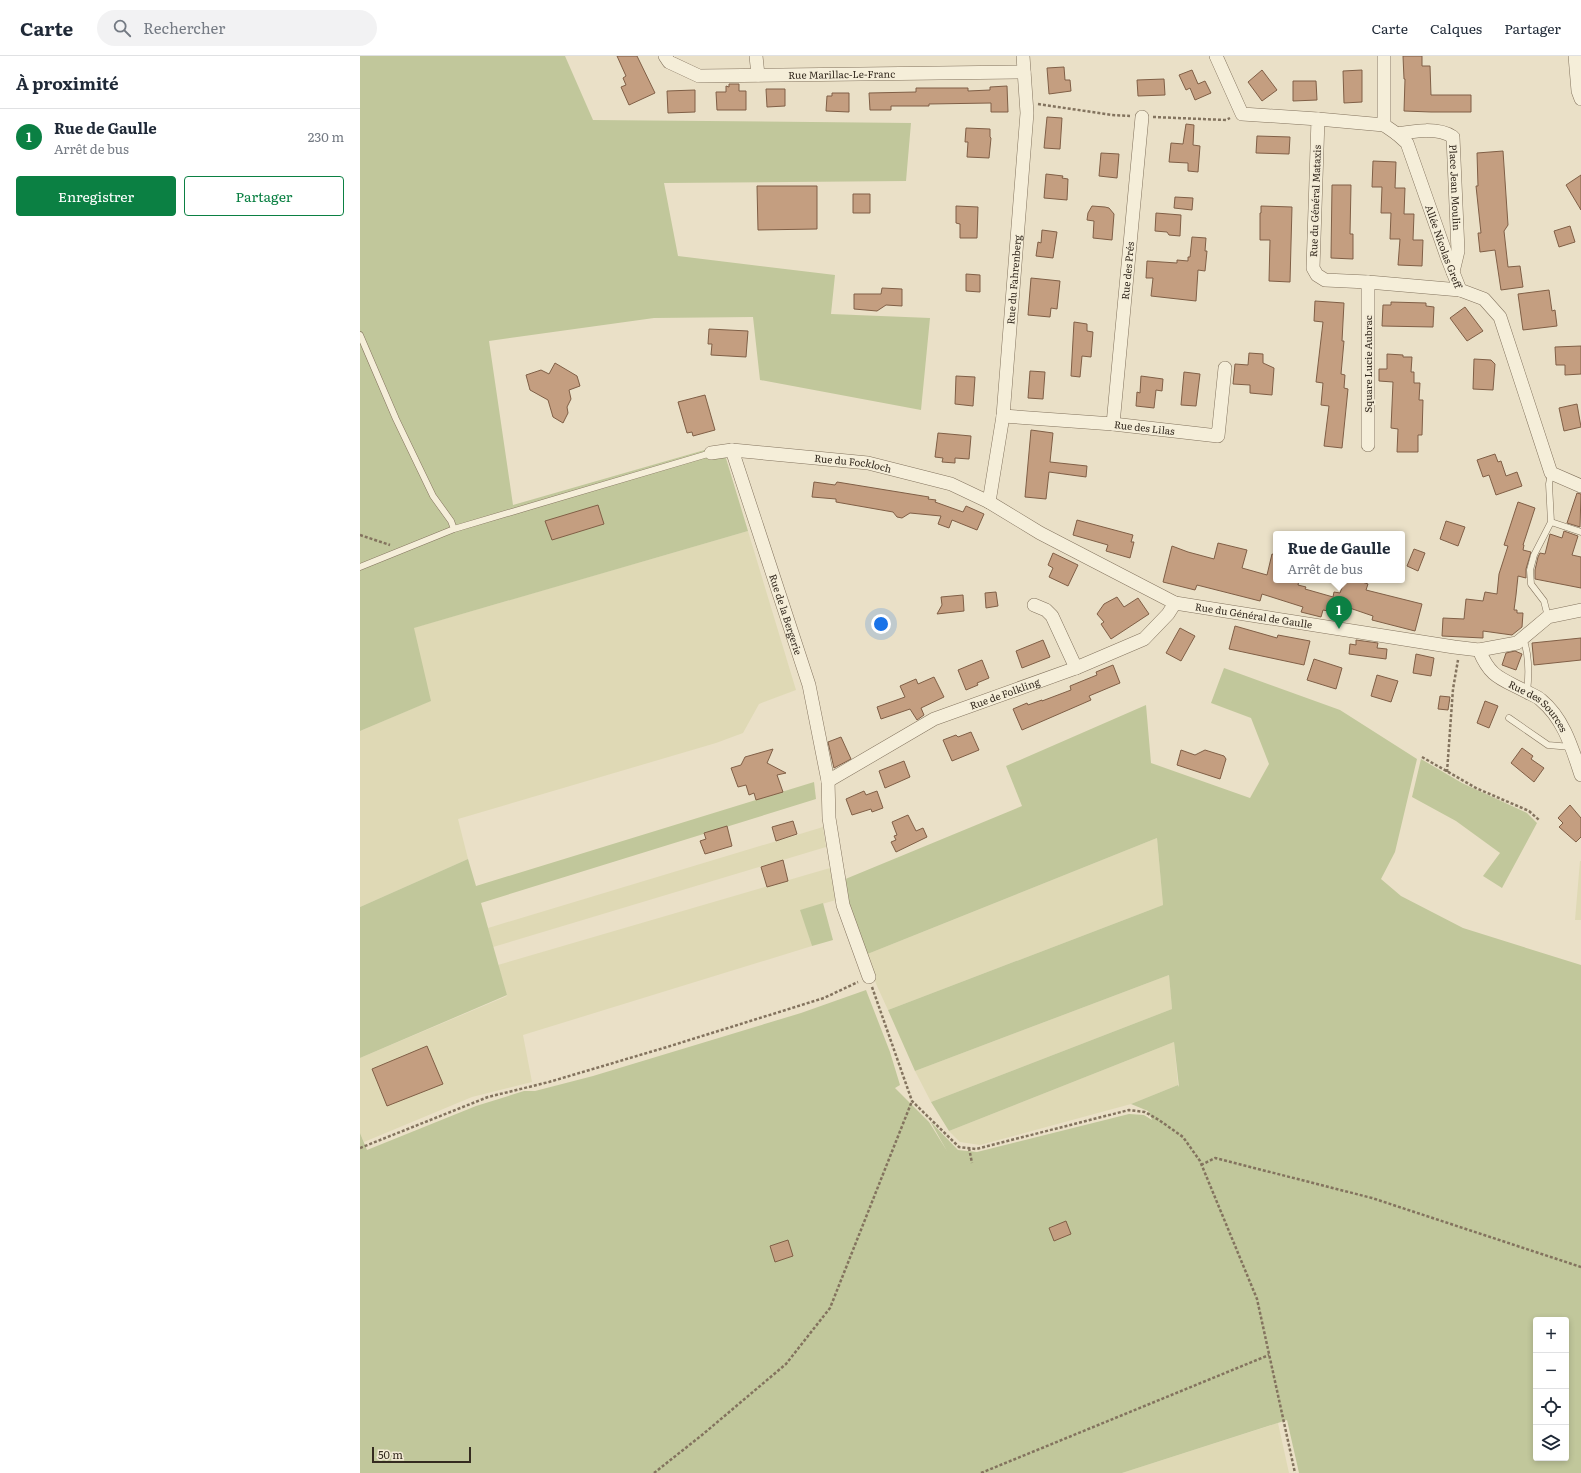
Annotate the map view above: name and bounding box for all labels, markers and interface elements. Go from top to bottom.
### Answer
search box [97,10,377,46]
text: Carte [20,14,73,42]
text: Rechercher [143,16,225,39]
icon: search [111,17,133,39]
text: Carte [1371,18,1408,38]
text: Calques [1430,18,1482,38]
text: Partager [1504,18,1561,38]
street label: Rue Marillac-Le-Franc [788,66,895,82]
text: À proximité [16,70,119,95]
text: Rue de Gaulle [54,116,157,139]
text: 1 [26,127,32,146]
text: 230 m [308,127,344,146]
text: Arrêt de bus [54,139,129,158]
street label: Rue du Général Mataxis [1305,144,1324,257]
street label: Place Jean Moulin [1446,144,1465,231]
button: Enregistrer [16,176,176,216]
button: Partager [184,176,344,216]
street label: Allée Nicolas Greff [1422,202,1467,291]
street label: Rue du Fahrenberg [1002,234,1024,325]
street label: Rue des Prés [1117,240,1137,300]
street label: Square Lucie Aubrac [1360,315,1375,413]
street label: Rue des Lilas [1113,416,1176,438]
street label: Rue du Fockloch [814,450,894,476]
popup [1273,531,1405,583]
text: Rue de Gaulle [1288,536,1390,559]
text: Arrêt de bus [1288,559,1363,578]
street label: Rue de la Bergerie [766,572,807,657]
pin: 1 [1326,596,1352,629]
street label: Rue du Général de Gaulle [1194,598,1314,632]
your location [871,614,891,634]
street label: Rue de Folkling [968,674,1042,713]
street label: Rue des Sources [1506,676,1572,735]
map controls [1533,1317,1569,1461]
button: + [1533,1317,1569,1353]
button: − [1533,1353,1569,1389]
button: locate [1533,1389,1569,1425]
button: layers [1533,1425,1569,1461]
scale bar [372,1445,471,1464]
text: 50 m [378,1446,403,1462]

